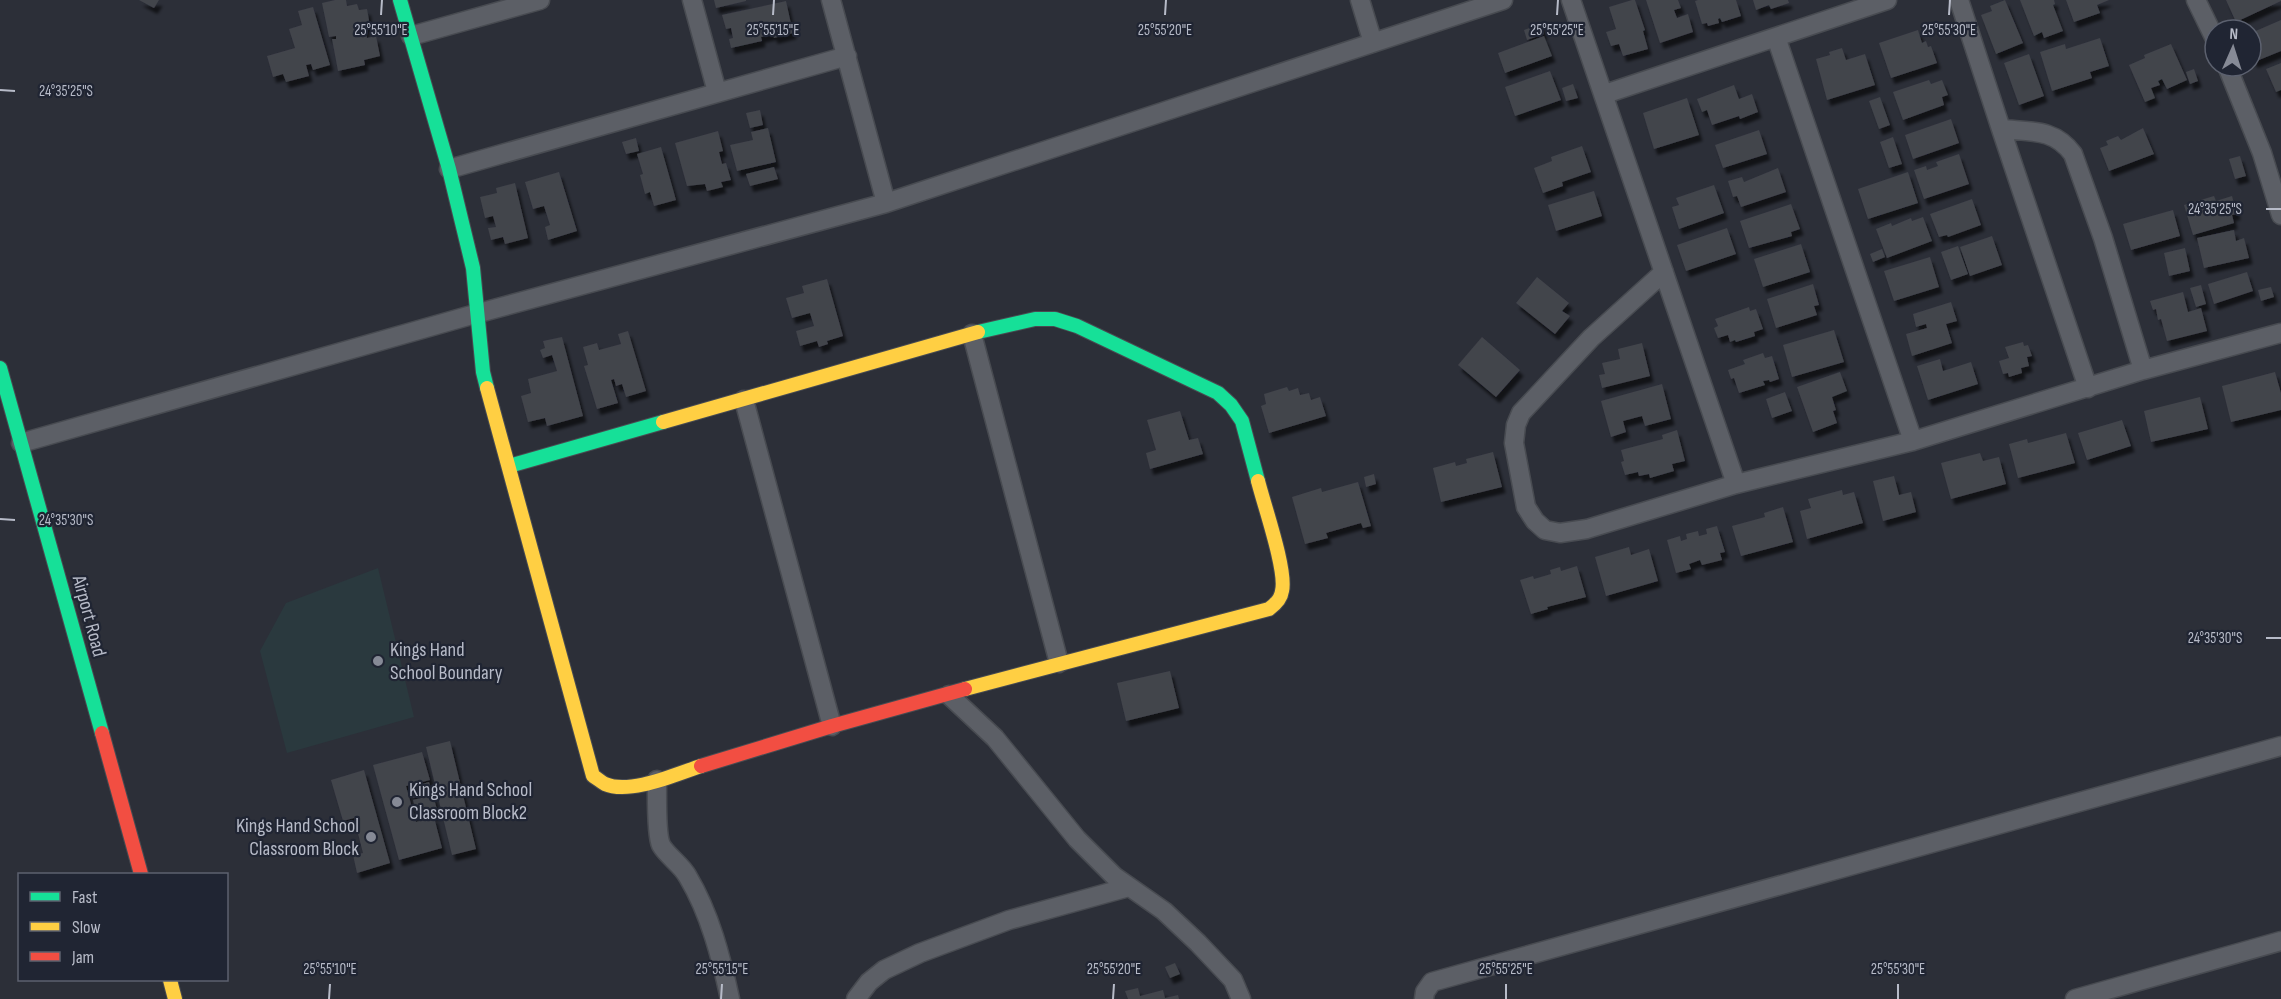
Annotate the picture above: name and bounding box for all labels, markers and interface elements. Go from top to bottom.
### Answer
north arrow [2203,18,2263,78]
text: 25°55'10"E [354,21,408,40]
text: 25°55'15"E [747,21,799,40]
text: 25°55'20"E [1138,21,1192,40]
text: 25°55'25"E [1530,21,1584,40]
text: 25°55'30"E [1922,21,1976,40]
text: N [2229,25,2238,44]
text: 24°35'25"S [39,82,93,101]
text: 24°35'25"S [2188,200,2242,219]
text: 24°35'30"S [39,511,93,530]
street label: Airport Road [66,572,111,659]
text: 24°35'30"S [2188,629,2242,648]
place label: Kings Hand School Boundary [390,638,503,685]
marker: Kings Hand School Boundary [371,654,385,668]
place label: Kings Hand School Classroom Block2 [409,778,532,825]
marker: Kings Hand School Classroom Block2 [390,795,404,809]
place label: Kings Hand School Classroom Block [236,814,359,861]
marker: Kings Hand School Classroom Block [364,830,378,844]
legend [18,873,228,981]
text: Fast [72,887,98,908]
text: Slow [72,917,101,938]
text: Jam [71,947,94,968]
text: 25°55'10"E [303,960,357,979]
text: 25°55'15"E [696,960,748,979]
text: 25°55'20"E [1087,960,1141,979]
text: 25°55'25"E [1479,960,1533,979]
text: 25°55'30"E [1871,960,1925,979]

